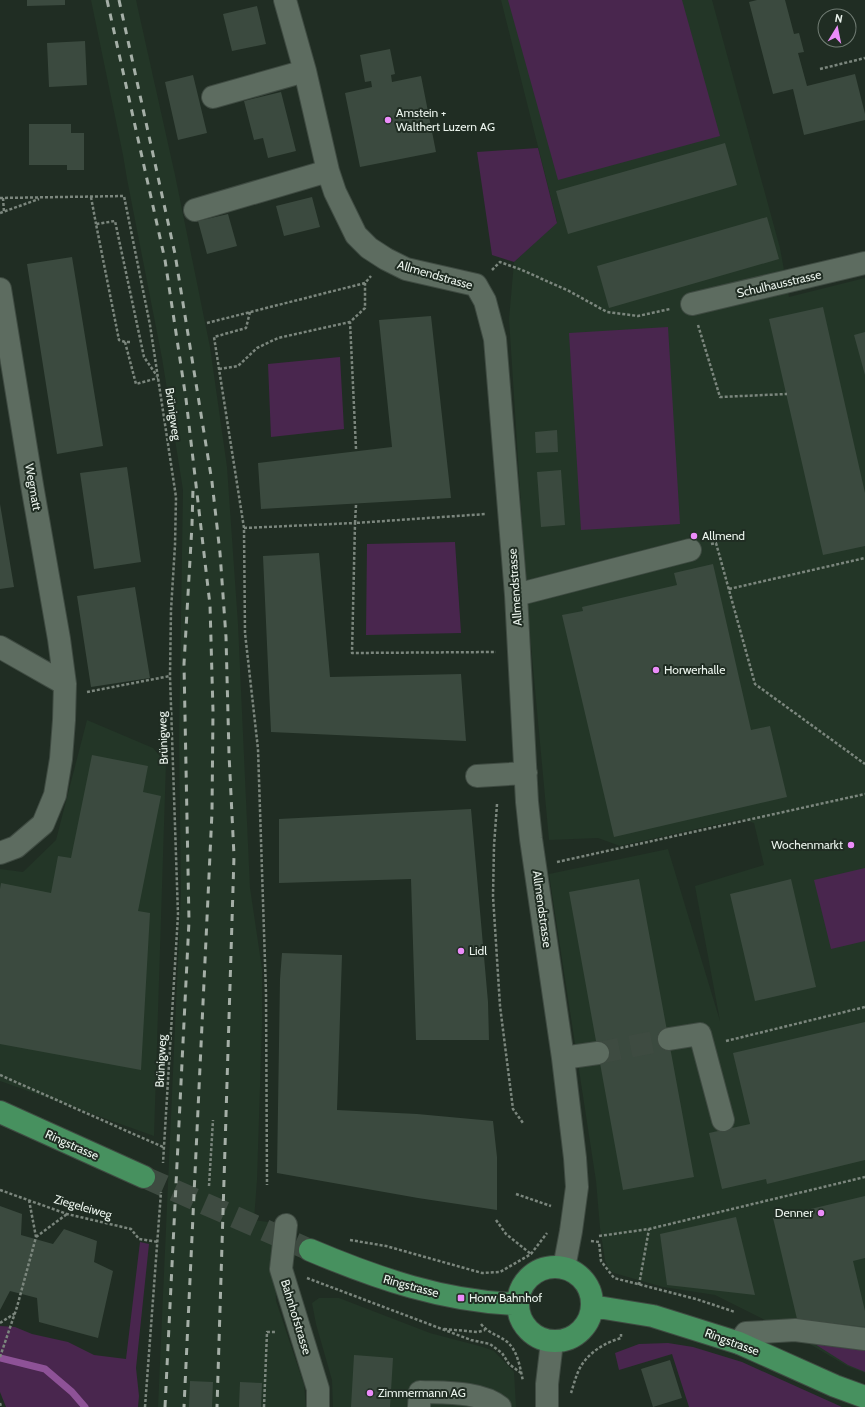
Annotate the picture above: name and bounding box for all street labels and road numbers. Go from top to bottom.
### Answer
street label: Allmendstrasse [396,257,474,292]
street label: Schulhausstrasse [735,267,823,301]
street label: Brünigweg [162,387,185,442]
street label: Wegmatt [22,462,45,511]
street label: Allmendstrasse [504,548,525,626]
street label: Brünigweg [154,710,171,765]
street label: Allmendstrasse [530,869,555,948]
street label: Brünigweg [152,1033,169,1088]
street label: Ringstrasse [43,1126,101,1163]
street label: Ziegeleiweg [52,1191,115,1222]
street label: Ringstrasse [382,1271,441,1300]
street label: Bahnhofstrasse [278,1277,315,1356]
street label: Ringstrasse [703,1325,761,1358]

